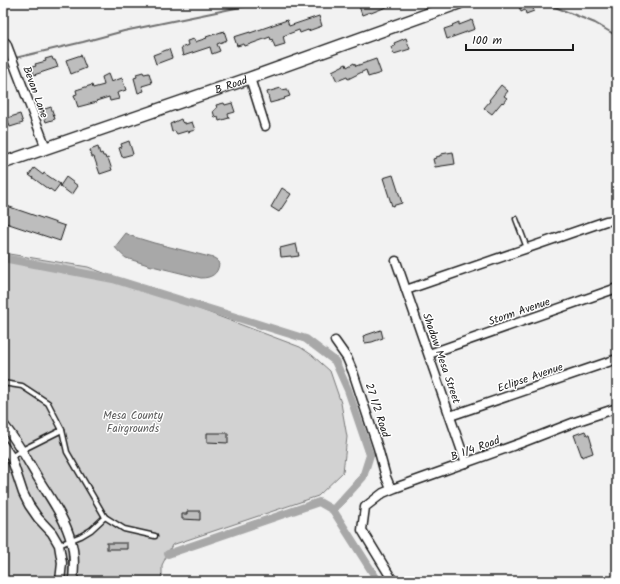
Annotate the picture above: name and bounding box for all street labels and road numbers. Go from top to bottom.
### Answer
street label: Bevan Lane [17,64,53,121]
street label: B Road [212,71,250,99]
street label: Storm Avenue [486,293,553,331]
street label: Shadow Mesa Street [417,310,465,407]
street label: Eclipse Avenue [495,358,566,398]
street label: 27 1/2 Road [360,381,394,440]
street label: B 1/4 Road [448,432,503,466]

